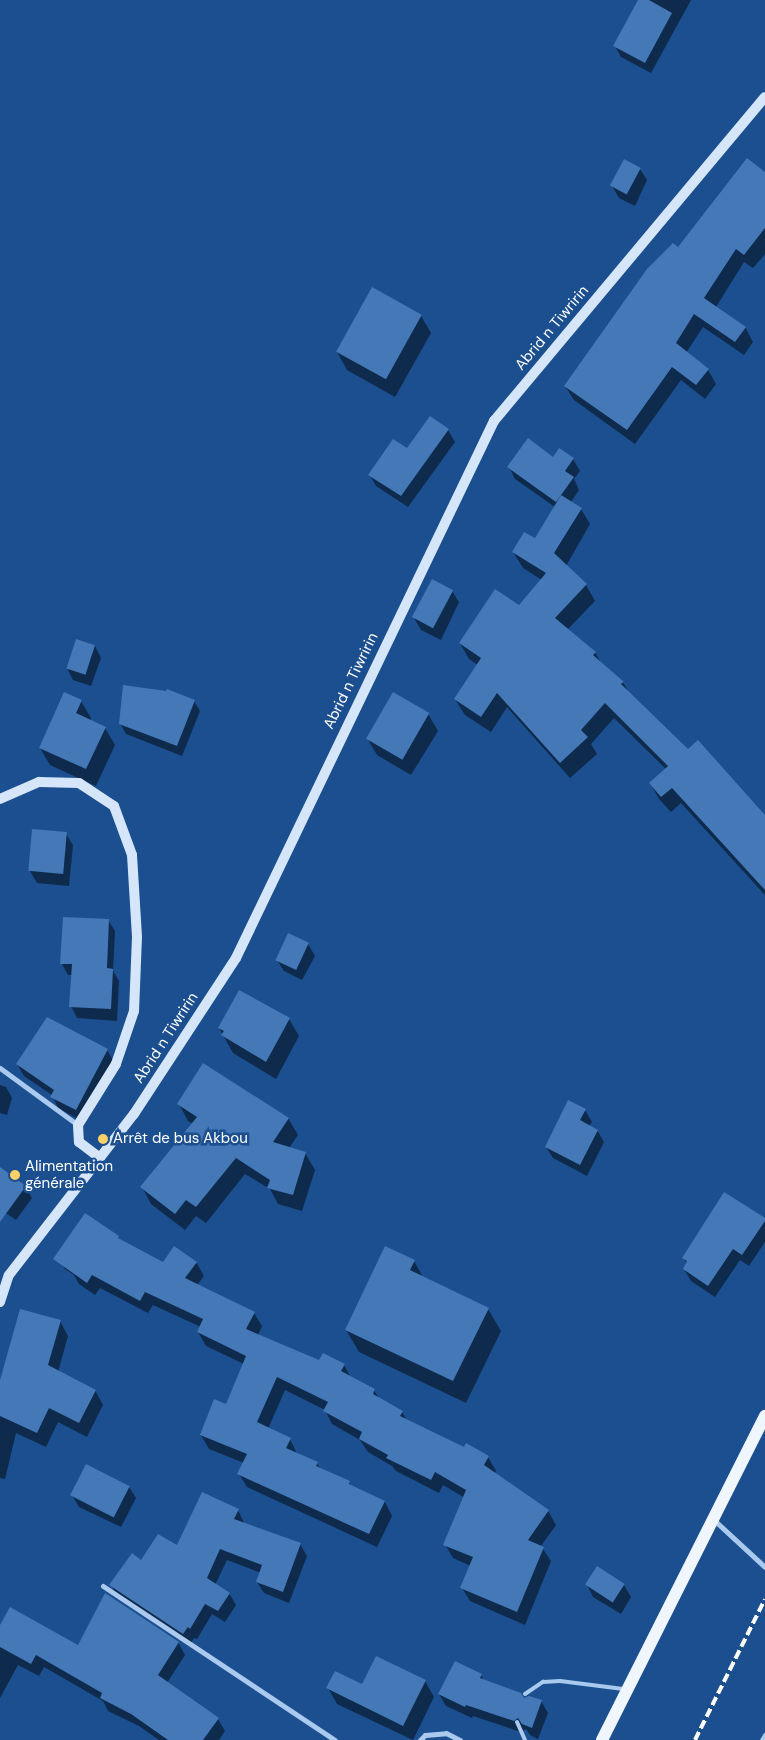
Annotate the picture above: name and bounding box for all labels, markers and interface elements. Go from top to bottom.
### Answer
street label: Abrid n Tiwririn [511,282,593,374]
street label: Abrid n Tiwririn [320,630,382,732]
street label: Abrid n Tiwririn [130,989,202,1087]
place label: Arrêt de bus Akbou [113,1130,248,1148]
marker: Arrêt de bus Akbou [97,1133,109,1145]
place label: Alimentation générale [25,1157,113,1192]
marker: Alimentation générale [9,1169,21,1181]

